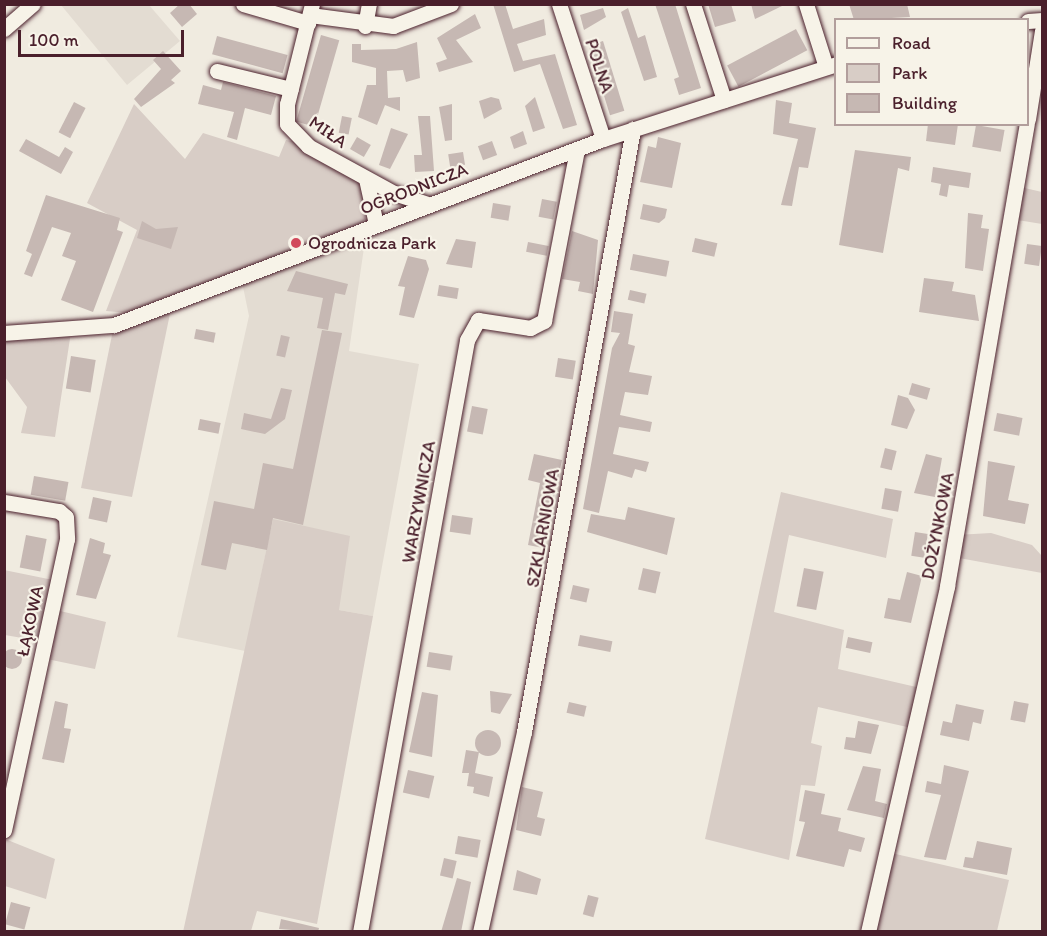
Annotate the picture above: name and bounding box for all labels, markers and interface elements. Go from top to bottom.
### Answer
scale bar [21,18,188,56]
legend [834,18,1029,126]
text: 100 m [29,29,79,51]
text: Road [892,32,931,54]
street label: POLNA [580,36,618,96]
text: Park [892,62,927,84]
text: Building [892,92,957,114]
street label: MIŁA [305,111,351,153]
street label: OGRODNICZA [357,159,471,219]
place label: Ogrodnicza Park [308,232,436,254]
marker: Ogrodnicza Park [289,236,303,250]
street label: WARZYWNICZA [398,439,440,565]
street label: SZKLARNIOWA [522,467,564,589]
street label: DOŻYNKOWA [917,470,959,582]
street label: ŁĄKOWA [12,584,48,658]

